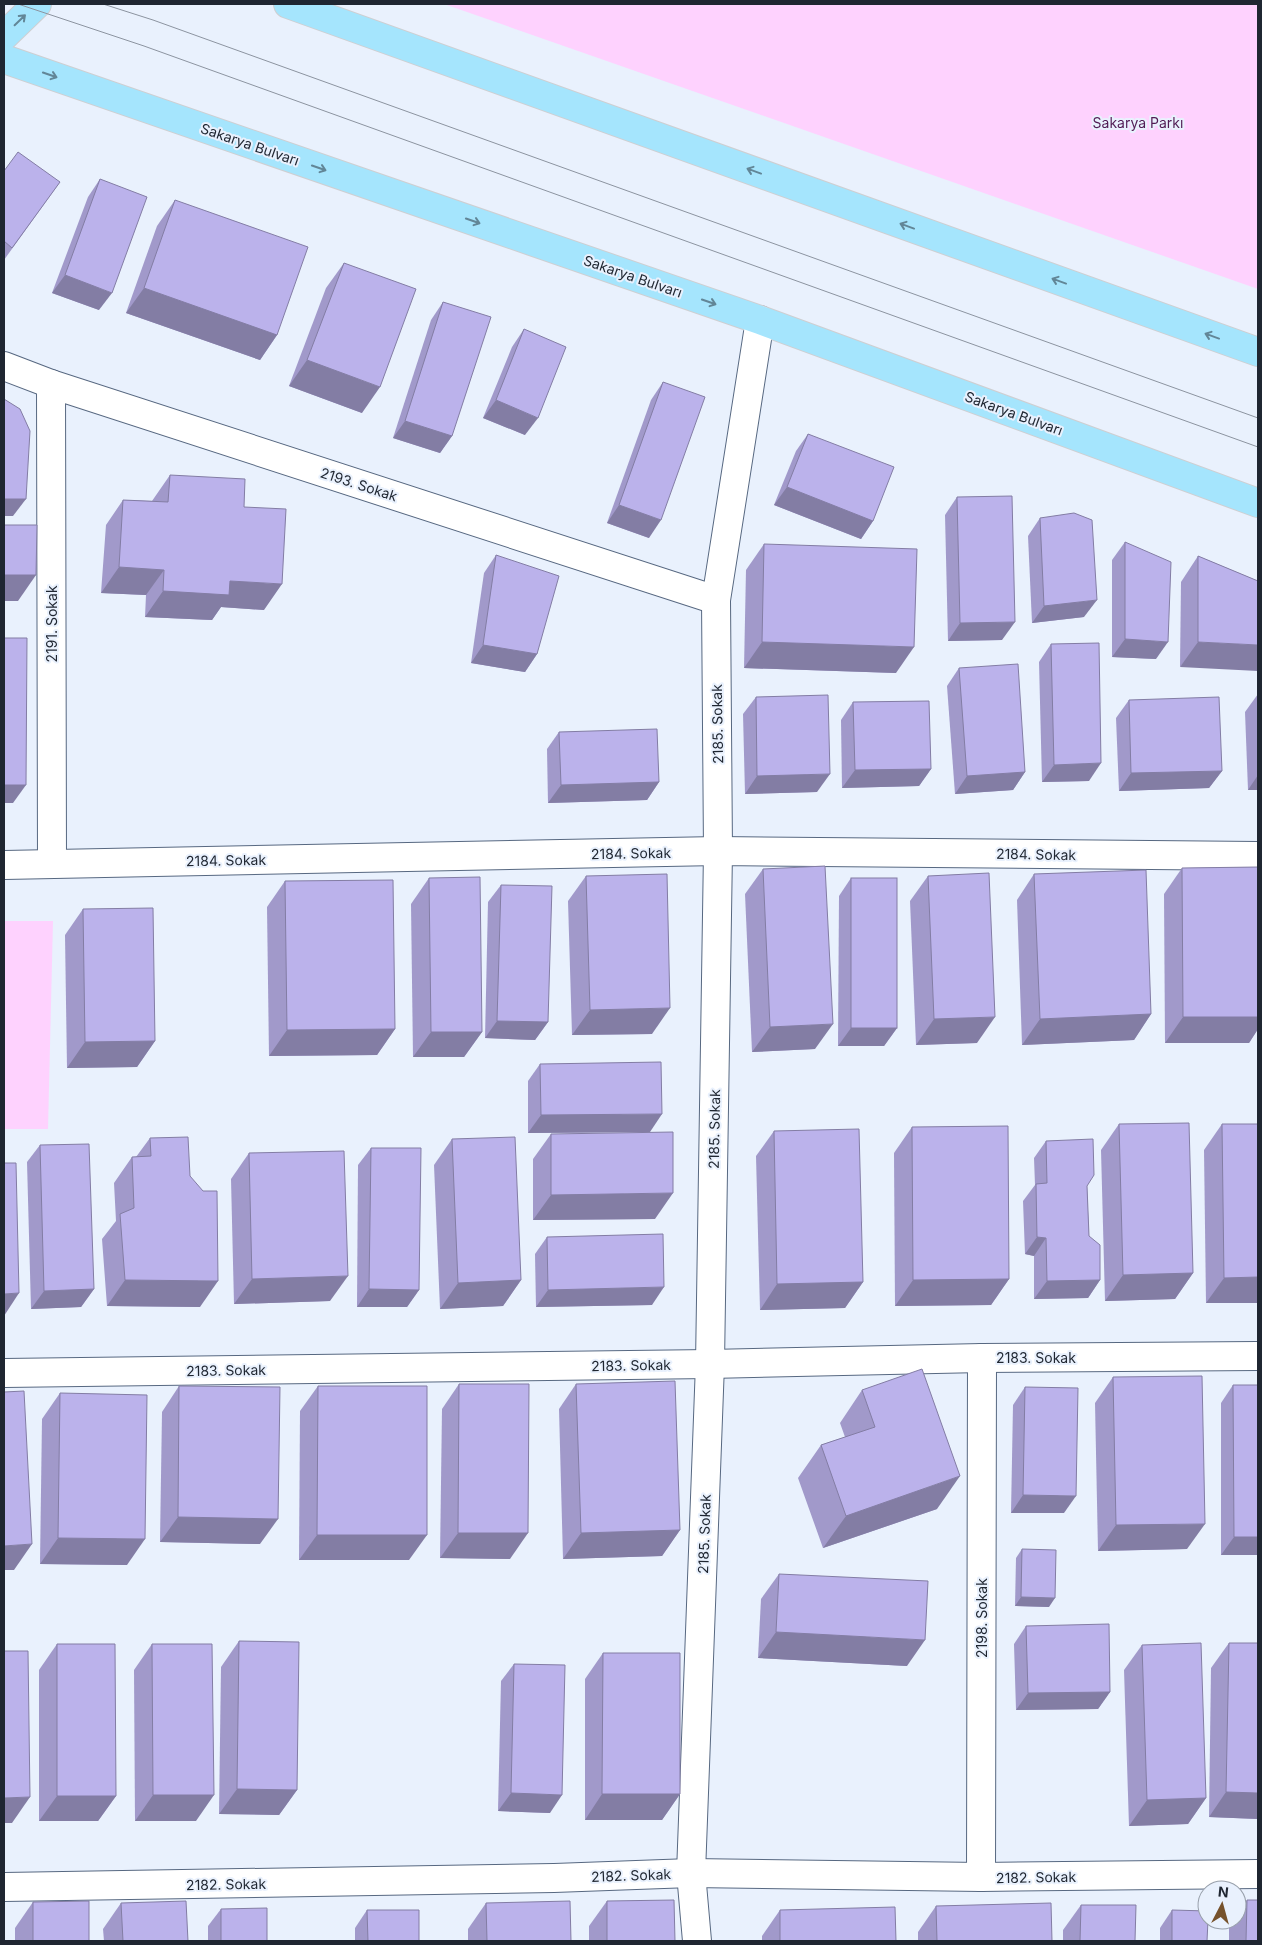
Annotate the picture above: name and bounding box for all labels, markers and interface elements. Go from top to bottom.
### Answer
one-way arrow [14,14,27,26]
one-way arrow [42,71,57,80]
park label: Sakarya Parkı [1093,114,1183,131]
street label: Sakarya Bulvarı [199,119,301,169]
one-way arrow [311,164,327,173]
one-way arrow [746,166,762,175]
one-way arrow [465,217,480,226]
one-way arrow [899,221,915,230]
street label: Sakarya Bulvarı [582,251,684,301]
one-way arrow [1052,276,1068,285]
one-way arrow [701,298,717,307]
one-way arrow [1205,331,1221,340]
street label: Sakarya Bulvarı [963,387,1065,439]
street label: 2193. Sokak [318,464,400,505]
street label: 2191. Sokak [43,585,60,663]
street label: 2185. Sokak [708,684,726,764]
street label: 2184. Sokak [591,844,671,862]
street label: 2184. Sokak [996,845,1076,863]
street label: 2184. Sokak [186,851,266,869]
street label: 2185. Sokak [705,1089,723,1169]
street label: 2183. Sokak [996,1349,1076,1366]
street label: 2183. Sokak [591,1356,671,1374]
street label: 2183. Sokak [186,1361,266,1379]
street label: 2185. Sokak [694,1494,714,1574]
street label: 2198. Sokak [973,1578,990,1658]
street label: 2182. Sokak [591,1865,672,1885]
street label: 2182. Sokak [996,1868,1076,1886]
street label: 2182. Sokak [186,1875,266,1893]
north arrow [1197,1880,1247,1930]
text: N [1217,1883,1230,1901]

